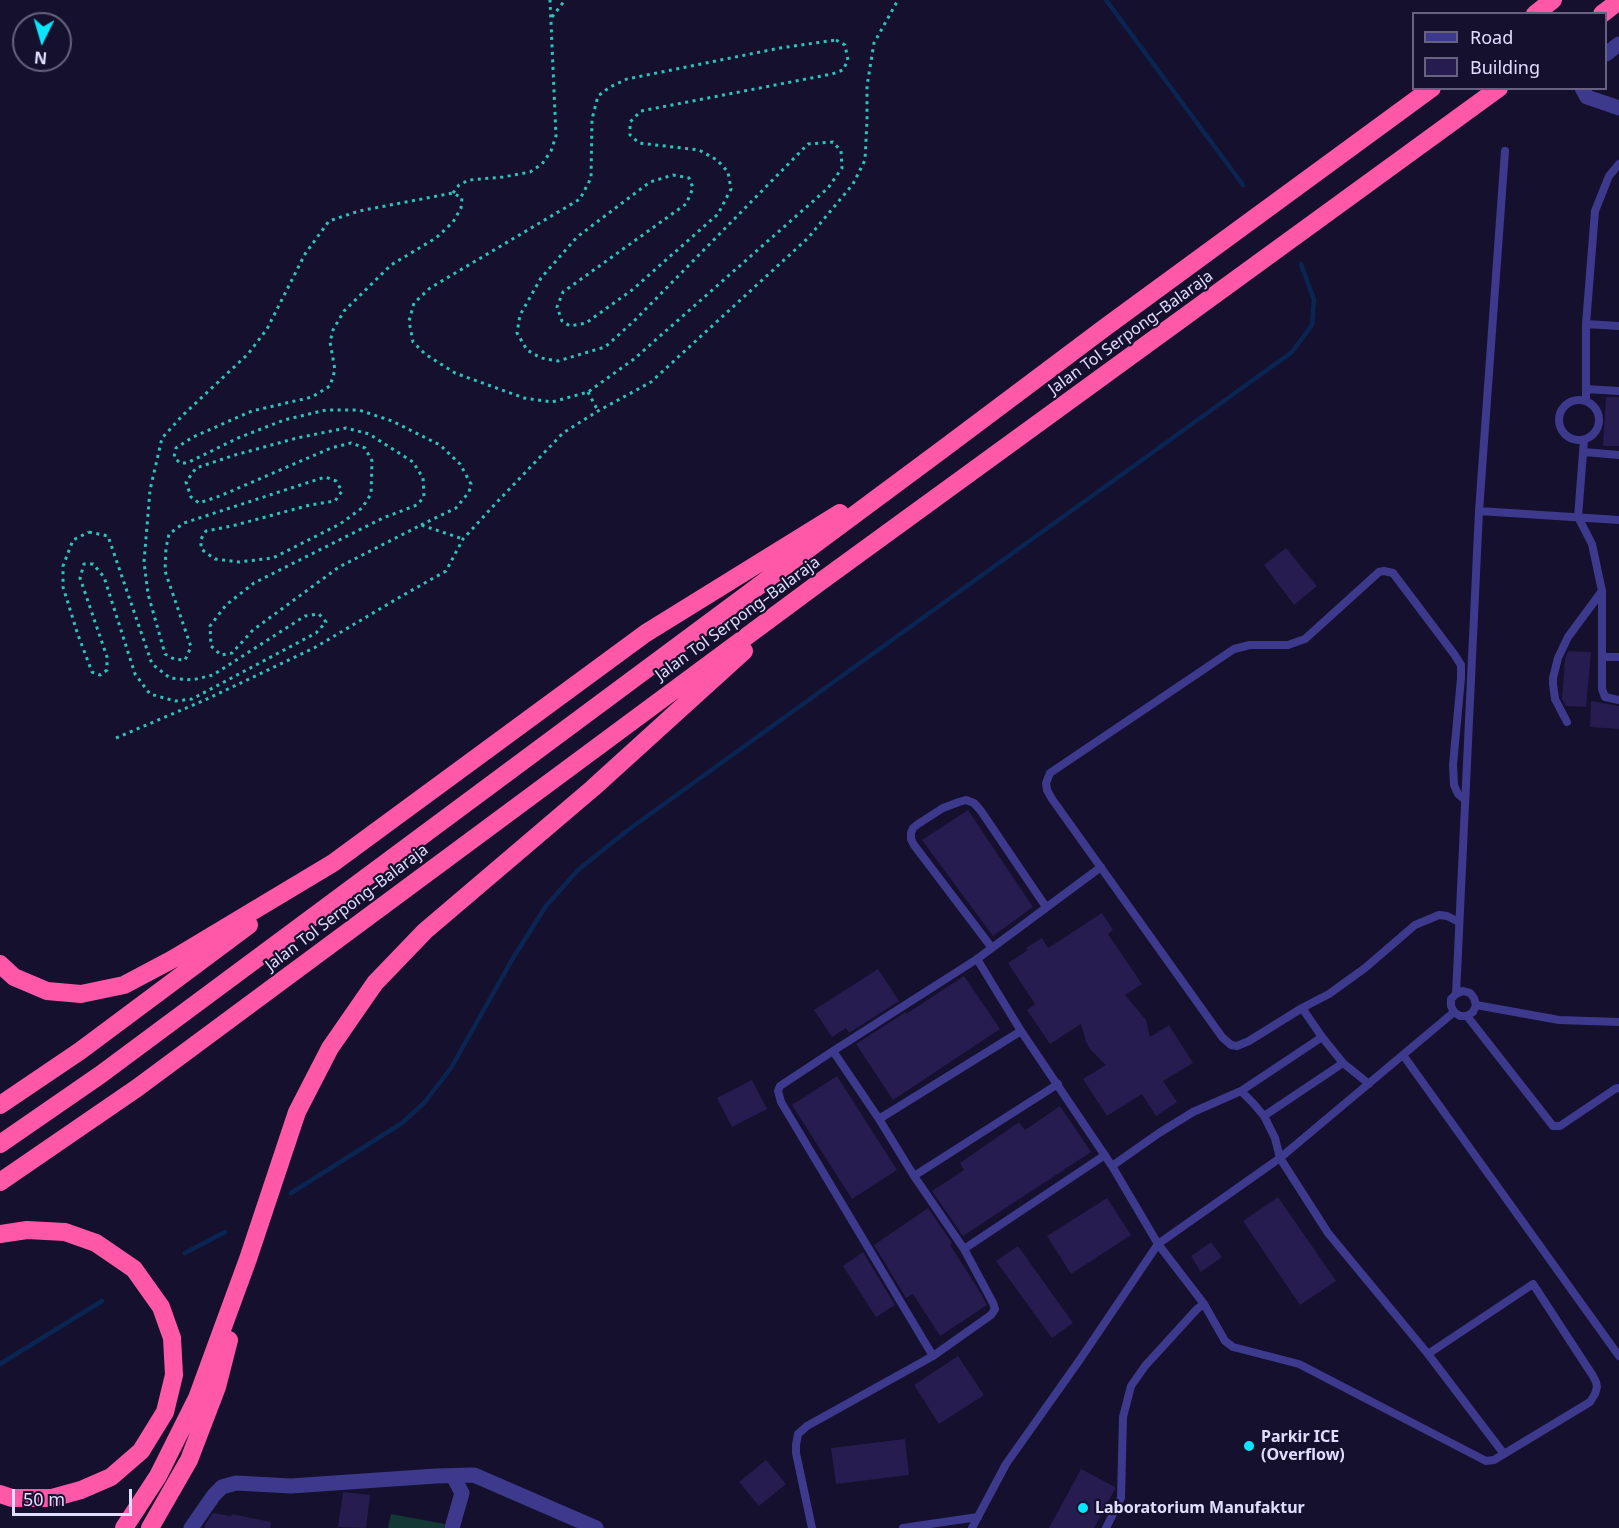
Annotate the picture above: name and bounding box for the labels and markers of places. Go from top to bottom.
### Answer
place label: Parkir ICE (Overflow) [1261,1427,1345,1465]
marker: Parkir ICE (Overflow) [1242,1439,1256,1453]
place label: Laboratorium Manufaktur [1095,1498,1305,1518]
marker: Laboratorium Manufaktur [1076,1501,1090,1515]

